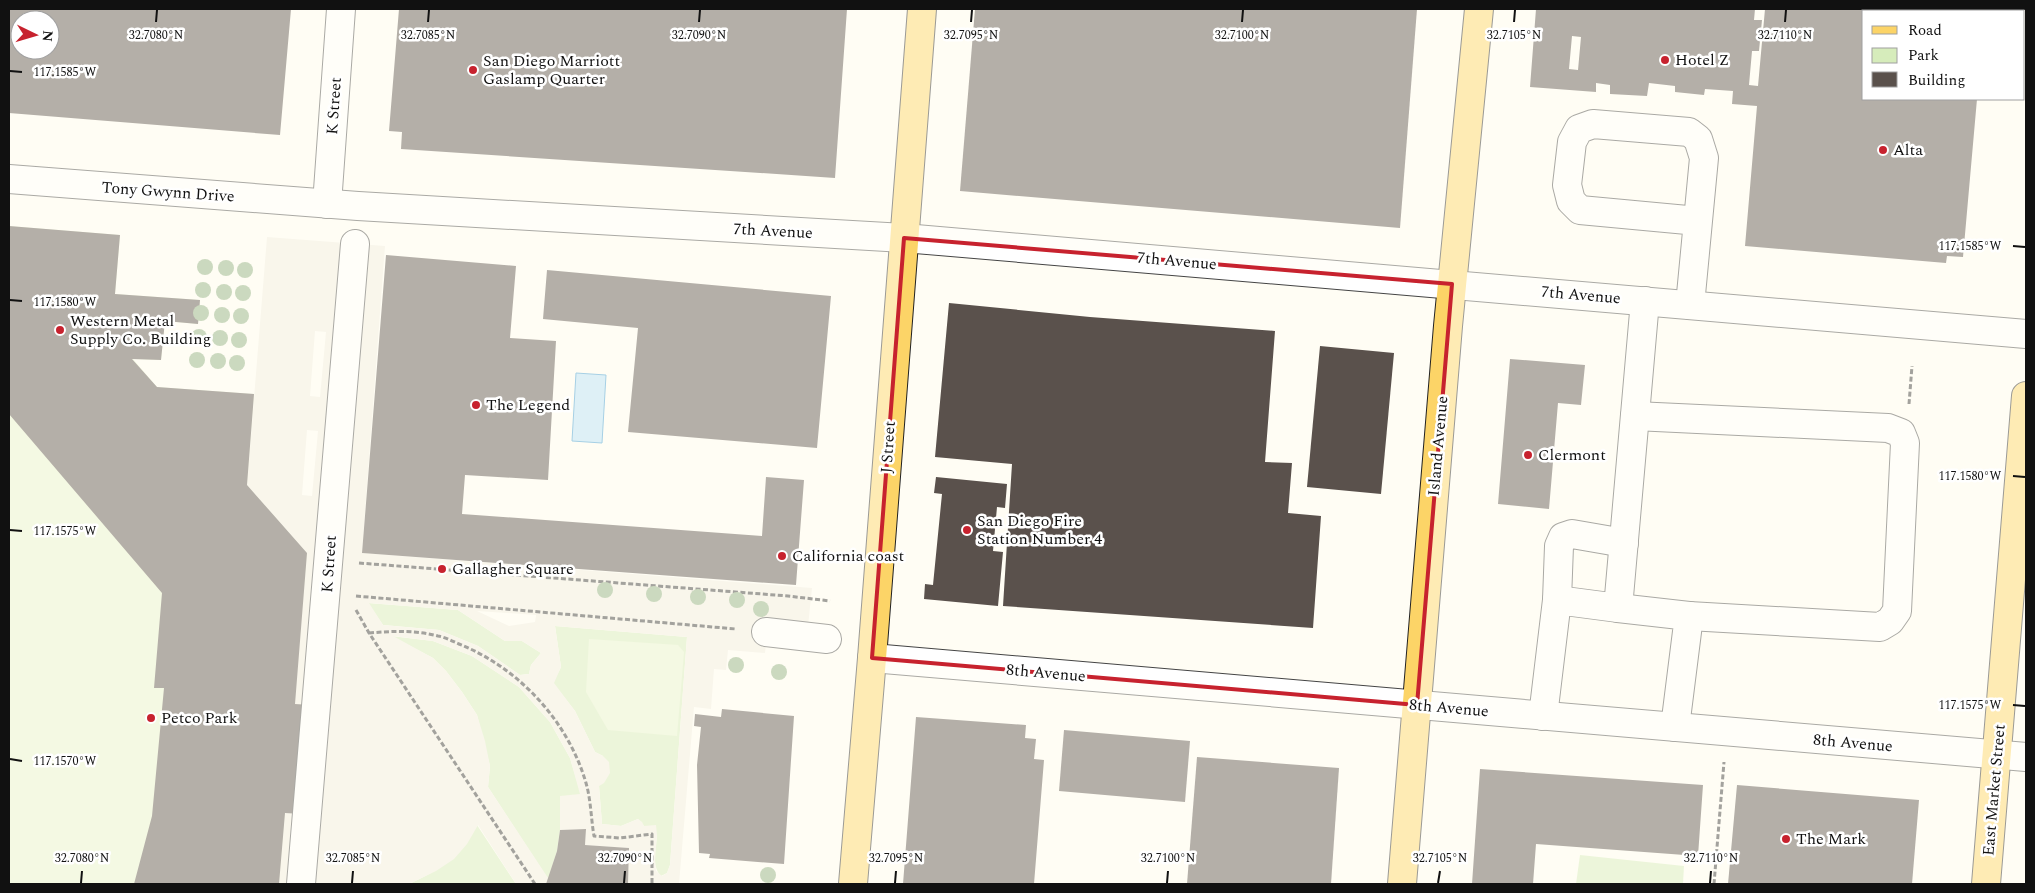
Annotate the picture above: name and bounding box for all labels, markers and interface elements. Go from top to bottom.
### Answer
north arrow [10,10,60,60]
legend [1862,10,2025,100]
text: Road [1908,19,1942,42]
text: 32.7080°N [129,26,183,45]
text: 32.7085°N [401,26,455,45]
text: 32.7090°N [672,26,726,45]
text: 32.7095°N [944,26,998,45]
text: 32.7100°N [1215,26,1269,45]
text: 32.7105°N [1487,26,1541,45]
text: 32.7110°N [1758,26,1812,45]
text: N [36,29,58,43]
text: Park [1908,44,1939,67]
place label: Hotel Z [1675,48,1729,72]
place label: San Diego Marriott Gaslamp Quarter [483,49,621,91]
marker: Hotel Z [1659,54,1671,66]
text: 117.1585°W [34,63,97,82]
marker: San Diego Marriott Gaslamp Quarter [467,64,479,76]
text: Building [1908,69,1965,92]
street label: K Street [320,76,348,136]
place label: Alta [1893,138,1923,162]
marker: Alta [1877,144,1889,156]
street label: Tony Gwynn Drive [101,175,235,209]
street label: 7th Avenue [733,217,813,245]
text: 117.1585°W [1939,237,2002,256]
street label: 7th Avenue [1136,246,1218,276]
street label: 7th Avenue [1540,280,1622,310]
text: 117.1580°W [34,293,97,312]
place label: Western Metal Supply Co. Building [70,309,211,351]
marker: Western Metal Supply Co. Building [54,324,66,336]
place label: The Legend [486,393,570,417]
street label: Island Avenue [1422,395,1454,497]
marker: The Legend [470,399,482,411]
street label: J Street [874,420,902,474]
place label: Clermont [1538,443,1606,467]
marker: Clermont [1522,449,1534,461]
text: 117.1580°W [1939,467,2002,486]
place label: San Diego Fire Station Number 4 [977,509,1102,551]
text: 117.1575°W [34,522,97,541]
marker: San Diego Fire Station Number 4 [961,524,973,536]
street label: K Street [315,534,343,594]
place label: California coast [792,544,905,568]
marker: California coast [776,550,788,562]
place label: Gallagher Square [452,557,574,581]
marker: Gallagher Square [436,563,448,575]
street label: 8th Avenue [1005,658,1087,688]
street label: 8th Avenue [1408,693,1490,723]
text: 117.1575°W [1939,696,2002,715]
place label: Petco Park [161,706,238,730]
marker: Petco Park [145,712,157,724]
street label: East Market Street [1976,723,2012,857]
street label: 8th Avenue [1812,728,1894,758]
text: 117.1570°W [34,752,97,771]
place label: The Mark [1796,827,1866,851]
marker: The Mark [1780,833,1792,845]
text: 32.7080°N [55,849,109,868]
text: 32.7085°N [326,849,380,868]
text: 32.7090°N [598,849,652,868]
text: 32.7095°N [869,849,923,868]
text: 32.7100°N [1141,849,1195,868]
text: 32.7105°N [1413,849,1467,868]
text: 32.7110°N [1684,849,1738,868]

